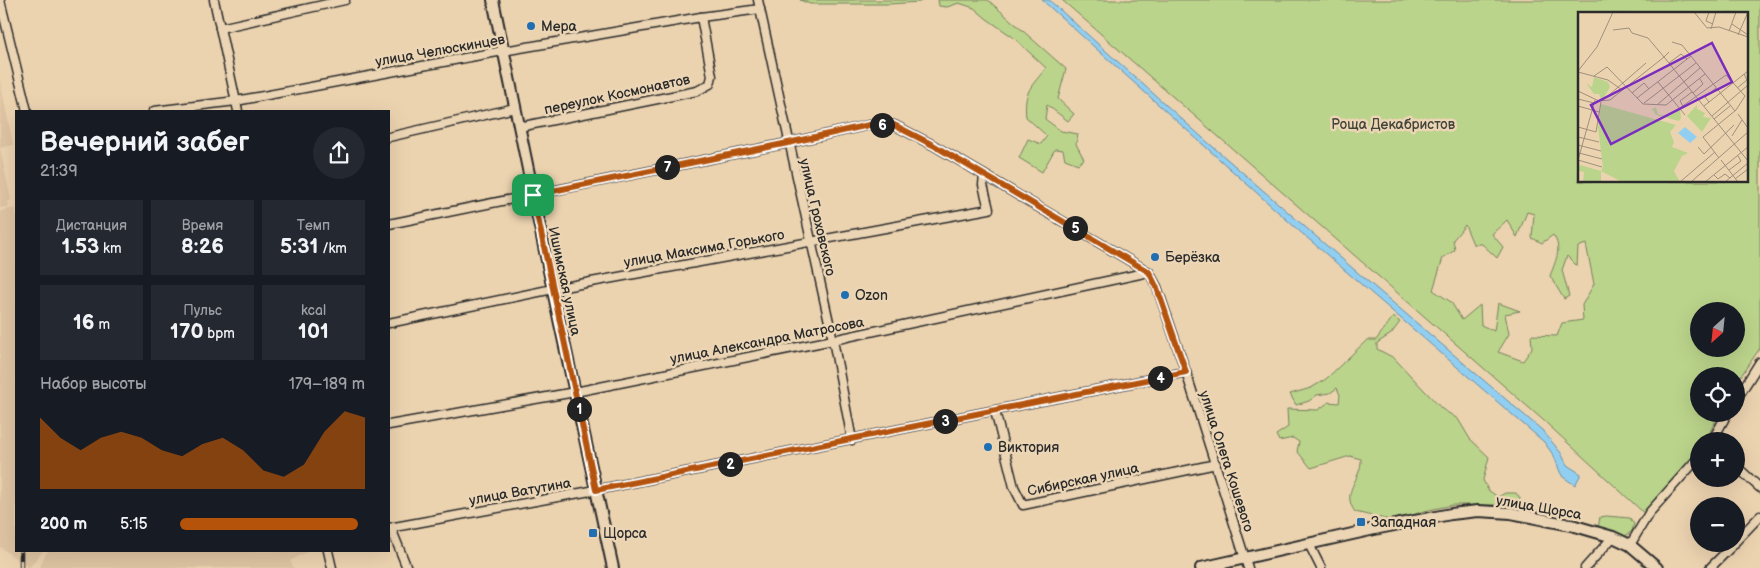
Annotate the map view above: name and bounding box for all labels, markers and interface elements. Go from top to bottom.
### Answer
inset map [1578,12,1748,182]
place label: Мера [541,18,577,35]
marker: Мера [525,20,537,32]
street label: улица Челюскинцев [374,31,507,70]
street label: переулок Космонавтов [543,71,692,118]
pin: 6 [870,112,894,138]
park label: Роща Декабристов [1331,116,1456,133]
text: 6 [878,117,887,134]
text: Вечерний забег [40,126,249,159]
button: share [313,127,365,179]
pin: 7 [654,154,680,180]
street label: улица Гроховского [796,157,839,277]
text: 7 [664,159,671,176]
text: 21:39 [40,162,78,181]
pin [512,174,554,216]
icon: arrive [519,181,547,209]
pin: 5 [1062,216,1088,240]
text: Дистанция [56,217,127,234]
text: Время [182,217,223,234]
text: Темп [297,217,330,234]
text: 5 [1071,220,1080,237]
street label: Ишимская улица [545,225,584,338]
street label: улица Максима Горького [623,226,786,271]
text: 1.53 [61,234,99,259]
text: 8:26 [181,234,224,259]
text: 5:31 [280,234,318,259]
text: km [99,240,122,257]
text: /km [318,240,347,257]
place label: Берёзка [1165,249,1221,266]
marker: Берёзка [1149,251,1161,263]
place label: Ozon [855,287,888,304]
marker: Ozon [839,289,851,301]
text: Пульс [183,302,222,319]
text: kcal [301,302,326,319]
north arrow [1690,302,1745,358]
map controls [1690,302,1745,552]
text: 16 [73,310,95,335]
street label: улица Александра Матросова [669,313,866,368]
text: m [95,316,110,333]
text: 170 [170,319,204,344]
text: 101 [298,319,329,344]
text: bpm [204,325,235,342]
pin: 4 [1148,366,1172,390]
button: locate [1690,367,1745,422]
text: 4 [1156,370,1165,387]
text: Набор высоты [40,375,147,394]
text: 179–189 m [289,375,365,394]
street label: улица Олега Кошевого [1196,388,1257,534]
pin: 1 [566,396,592,422]
text: 1 [577,401,582,418]
pin: 3 [932,408,958,434]
text: 3 [941,413,950,430]
button: + [1690,432,1745,487]
place label: Виктория [998,439,1059,456]
marker: Виктория [982,441,994,453]
pin: 2 [718,452,742,476]
text: 2 [726,456,735,473]
street label: Сибирская улица [1026,459,1141,500]
street label: улица Ватутина [468,474,573,509]
street label: улица Щорса [1495,492,1584,524]
button: − [1690,497,1745,552]
place label: Западная [1371,514,1437,531]
text: 200 m [40,515,87,534]
text: 5:15 [120,515,148,534]
marker: Западная [1355,516,1367,528]
place label: Щорса [603,525,648,542]
marker: Щорса [587,527,599,539]

